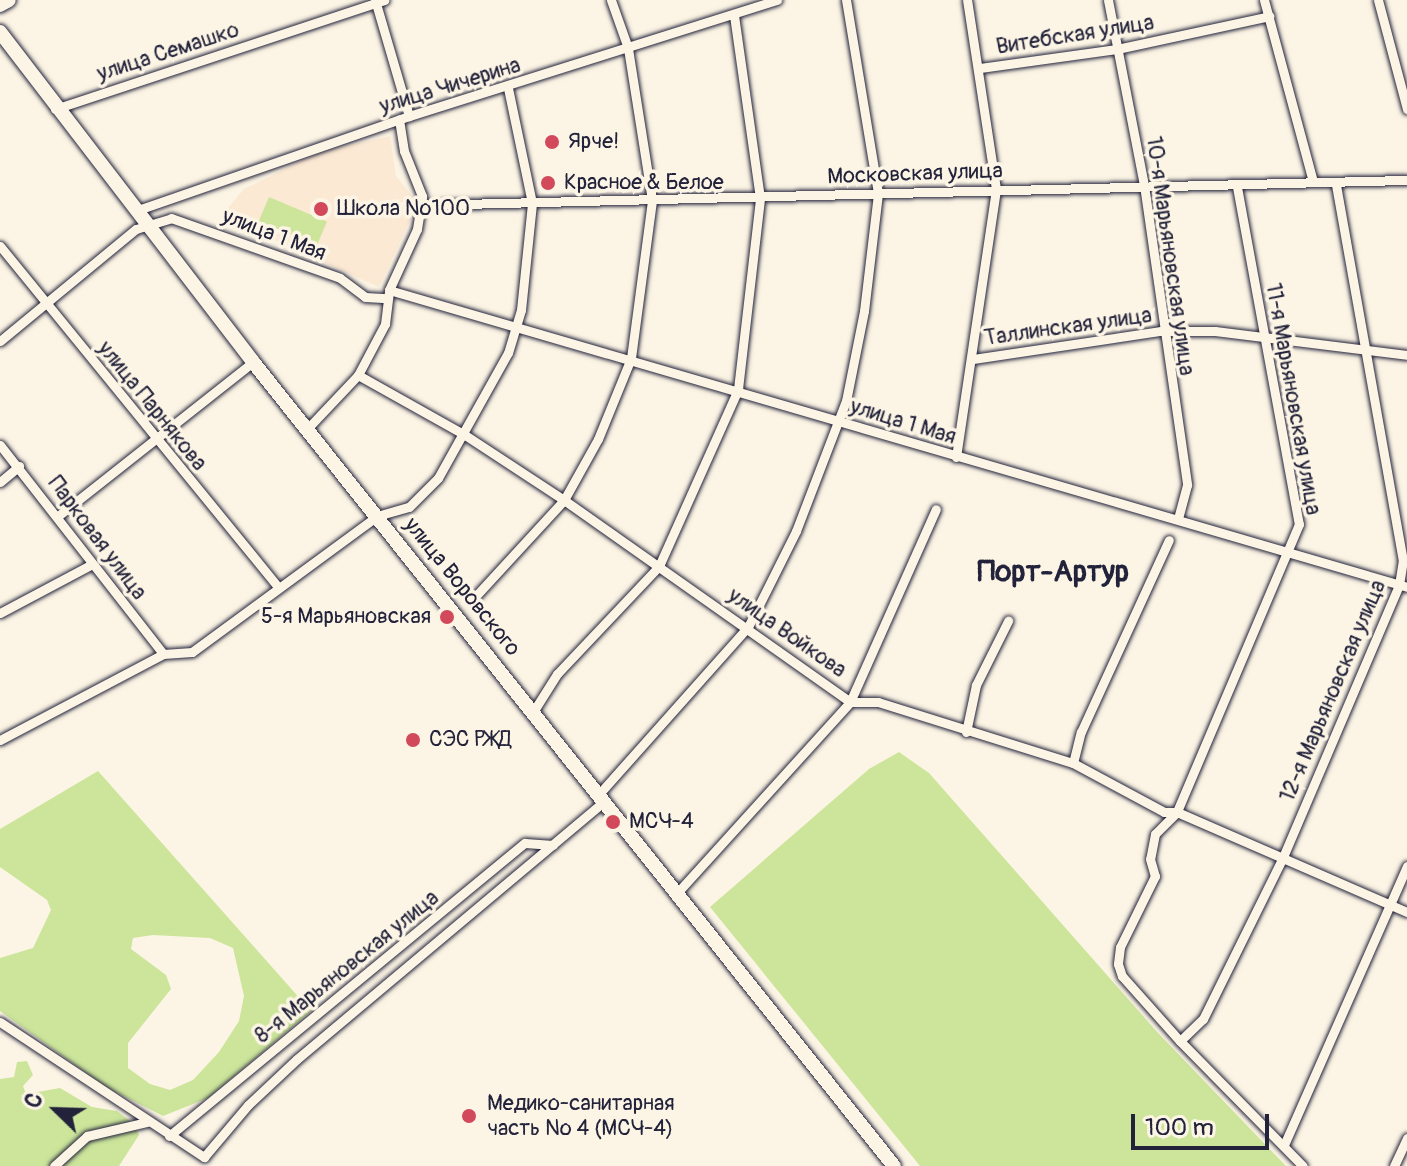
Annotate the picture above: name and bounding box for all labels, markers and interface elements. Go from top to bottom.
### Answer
street label: Витебская улица [994,9,1156,61]
street label: улица Семашко [94,17,242,87]
street label: улица Чичерина [376,52,524,120]
place label: Ярче! [568,129,619,155]
marker: Ярче! [543,133,561,151]
street label: 10-я Марьяновская улица [1140,135,1200,377]
street label: Московская улица [827,158,1003,190]
place label: Красное & Белое [564,170,724,196]
marker: Красное & Белое [539,174,557,192]
place label: Школа №100 [337,196,470,222]
marker: Школа №100 [312,200,330,218]
street label: улица 1 Мая [218,203,330,267]
street label: 11-я Марьяновская улица [1260,281,1326,517]
street label: Таллинская улица [982,302,1154,352]
street label: улица Парнякова [92,336,212,476]
street label: улица 1 Мая [847,393,959,451]
street label: Парковая улица [42,471,152,605]
street label: улица Воровского [398,512,526,662]
district label: Порт-Артур [977,554,1129,590]
street label: 12-я Марьяновская улица [1274,576,1392,806]
street label: улица Войкова [723,582,851,684]
place label: 5-я Марьяновская [261,604,431,630]
marker: 5-я Марьяновская [438,608,456,626]
place label: СЭС РЖД [429,727,511,753]
marker: СЭС РЖД [404,731,422,749]
place label: МСЧ-4 [629,809,694,835]
marker: МСЧ-4 [604,813,622,831]
street label: 8-я Марьяновская улица [250,885,444,1049]
north arrow [16,1070,96,1150]
text: С [18,1089,49,1112]
place label: Медико-санитарная часть № 4 (МСЧ-4) [487,1090,675,1142]
scale bar [1135,1098,1273,1148]
marker: Медико-санитарная часть № 4 (МСЧ-4) [458,1105,480,1127]
text: 100 m [1145,1113,1214,1142]

